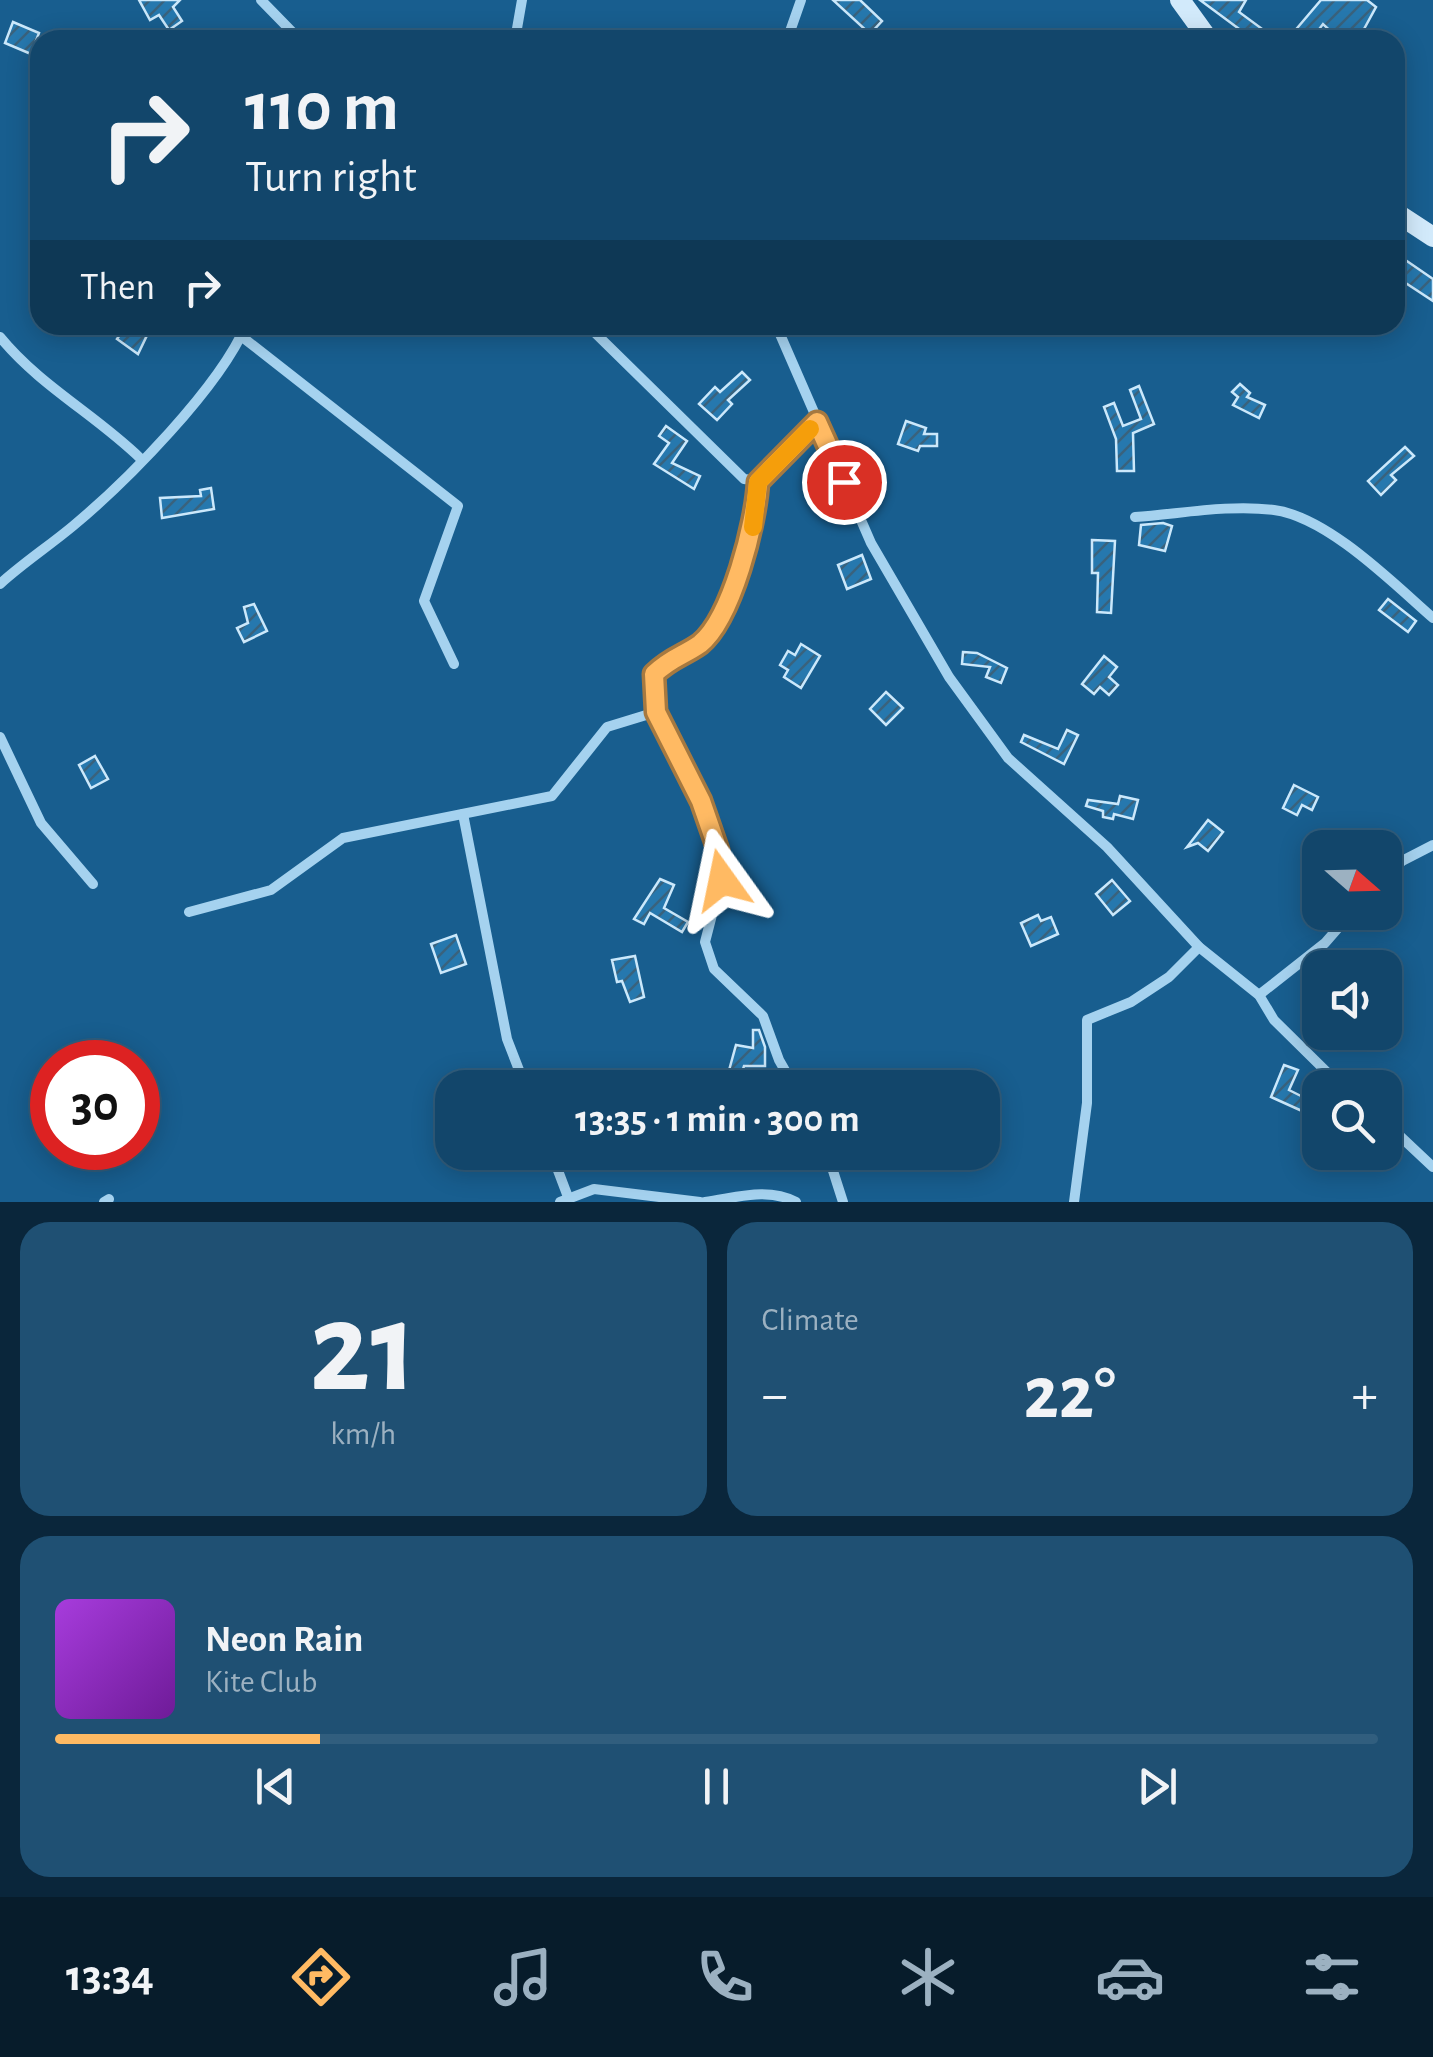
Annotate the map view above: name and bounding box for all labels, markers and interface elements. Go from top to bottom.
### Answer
icon: right [80,70,210,200]
text: 110 m [245,73,399,143]
text: Turn right [245,155,417,200]
icon: right [175,260,230,315]
text: Then [80,269,155,307]
pin [802,440,887,525]
icon: arrive [817,455,872,510]
position arrow [670,828,774,932]
north arrow [1302,830,1402,930]
map controls [1302,830,1402,1170]
button: sound [1302,950,1402,1050]
speed limit sign: 30 [30,1040,160,1170]
button: search [1302,1070,1402,1170]
text: 13:35 · 1 min · 300 m [575,1101,860,1139]
text: 21 [309,1285,417,1415]
text: Climate [762,1304,859,1336]
text: 22° [1023,1357,1116,1432]
text: − [762,1368,788,1423]
text: + [1352,1368,1378,1423]
text: km/h [330,1418,396,1450]
text: Neon Rain [205,1621,363,1659]
text: Kite Club [205,1666,317,1698]
icon: previous [248,1759,303,1814]
icon: pause [689,1759,744,1814]
icon: next [1130,1759,1185,1814]
icon: directions [286,1942,356,2012]
icon: music [488,1942,558,2012]
icon: phone [690,1942,760,2012]
icon: climate [893,1942,963,2012]
icon: car [1095,1942,1165,2012]
icon: filters [1297,1942,1367,2012]
text: 13:34 [66,1954,154,1999]

